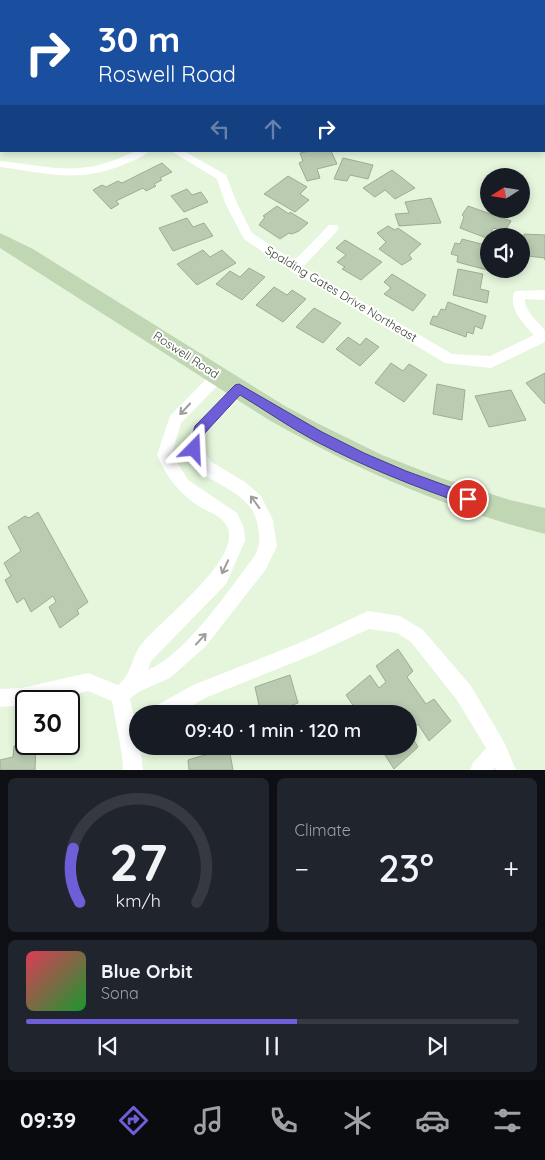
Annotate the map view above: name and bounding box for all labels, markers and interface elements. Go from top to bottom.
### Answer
text: 30 m [98,17,180,61]
icon: right [15,20,80,85]
text: Roswell Road [98,60,236,88]
icon: left [206,115,234,143]
icon: ahead [259,115,287,143]
icon: right [312,115,340,143]
north arrow [480,168,530,218]
map controls [480,168,530,278]
button: sound [480,228,530,278]
street label: Spalding Gates Drive Northeast [263,242,420,345]
street label: Roswell Road [151,328,222,381]
one-way arrow [179,403,191,416]
position arrow [167,422,219,474]
pin [447,478,489,520]
icon: arrive [454,485,482,513]
one-way arrow [250,495,260,509]
one-way arrow [220,559,229,574]
one-way arrow [194,633,206,646]
speed limit sign: 30 [15,690,80,755]
text: 09:40 · 1 min · 120 m [185,718,361,742]
text: Climate [295,820,351,840]
text: 27 [109,829,167,894]
text: 23° [378,844,434,892]
text: − [295,851,309,886]
text: + [503,851,519,886]
text: km/h [116,889,161,911]
text: Blue Orbit [101,959,193,983]
text: Sona [101,983,139,1003]
icon: previous [94,1032,122,1060]
icon: pause [258,1032,286,1060]
icon: next [423,1032,451,1060]
icon: directions [116,1103,151,1138]
icon: music [191,1103,226,1138]
icon: phone [266,1103,301,1138]
icon: climate [340,1103,375,1138]
icon: car [415,1103,450,1138]
icon: filters [490,1103,525,1138]
text: 09:39 [20,1106,76,1134]

